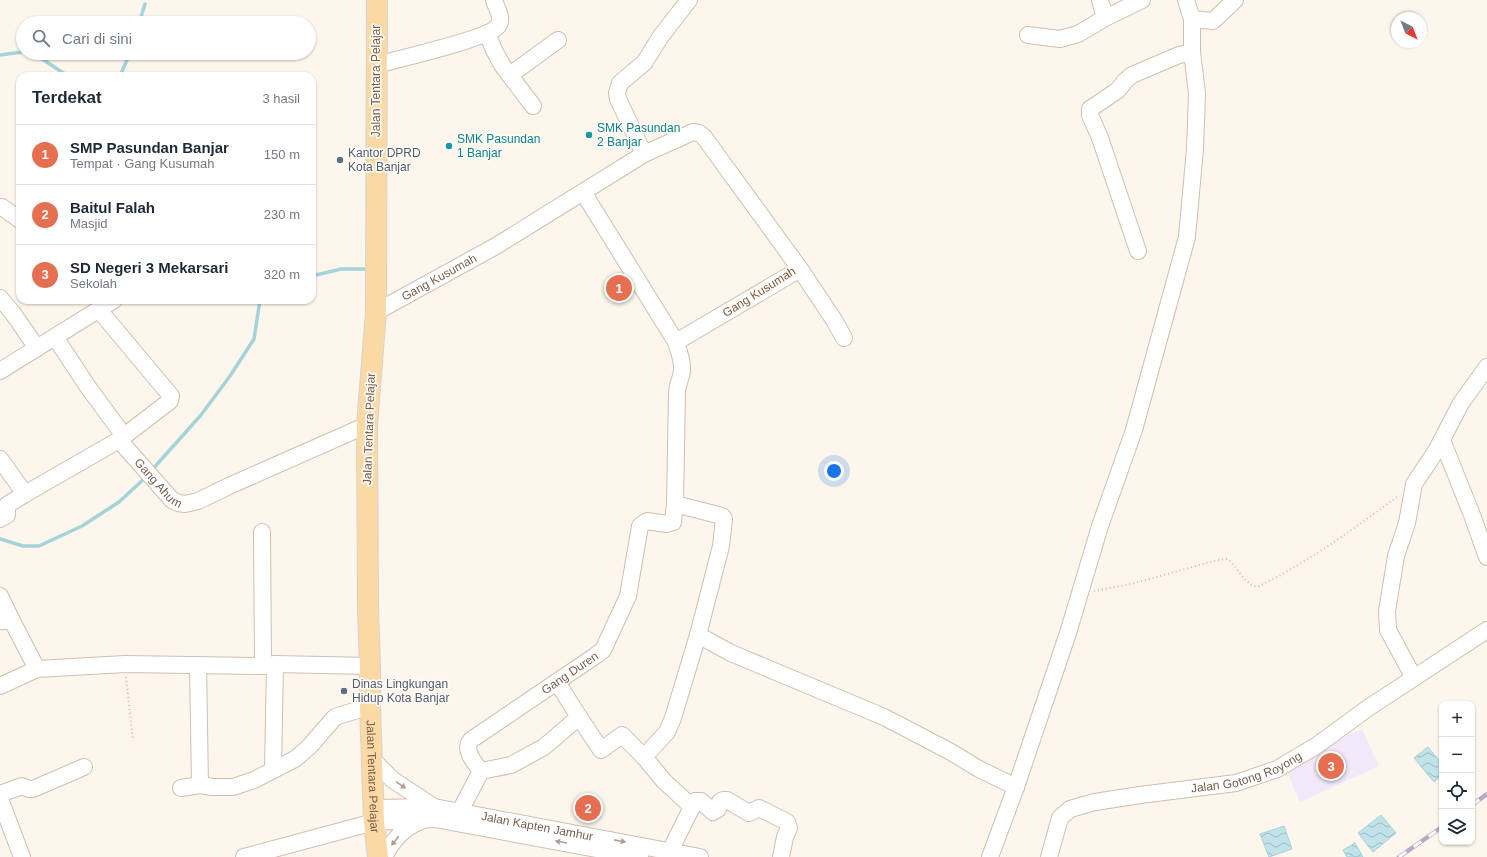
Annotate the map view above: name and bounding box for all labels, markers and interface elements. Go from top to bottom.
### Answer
north arrow [1391,12,1427,48]
search box [16,16,316,60]
street label: Jalan Tentara Pelajar [369,25,383,137]
icon: search [30,27,52,49]
text: Cari di sini [62,30,132,47]
text: Terdekat [32,88,102,107]
text: 3 hasil [262,91,300,106]
place label: SMK Pasundan 2 Banjar [597,121,680,149]
marker: SMK Pasundan 2 Banjar [584,130,594,140]
place label: SMK Pasundan 1 Banjar [457,132,540,160]
text: SMP Pasundan Banjar [70,139,229,156]
marker: SMK Pasundan 1 Banjar [444,141,454,151]
place label: Kantor DPRD Kota Banjar [348,146,421,174]
text: 1 [41,147,49,162]
text: 150 m [264,147,300,162]
marker: Kantor DPRD Kota Banjar [335,155,345,165]
text: Tempat · Gang Kusumah [70,156,215,171]
text: Baitul Falah [70,199,155,216]
text: 2 [41,207,49,222]
text: 230 m [264,207,300,222]
text: Masjid [70,216,108,231]
street label: Gang Kusumah [399,251,479,304]
text: SD Negeri 3 Mekarsari [70,259,228,276]
street label: Gang Kusumah [720,264,798,320]
text: 3 [41,267,49,282]
text: 320 m [264,267,300,282]
pin: 1 [606,273,632,303]
text: Sekolah [70,276,117,291]
street label: Jalan Tentara Pelajar [360,373,378,485]
street label: Gang Ahum [132,455,184,511]
your location [824,461,844,481]
street label: Gang Duren [539,649,601,697]
place label: Dinas Lingkungan Hidup Kota Banjar [352,677,449,705]
marker: Dinas Lingkungan Hidup Kota Banjar [339,686,349,696]
map controls [1439,701,1475,845]
button: + [1439,701,1475,737]
street label: Jalan Tentara Pelajar [363,720,382,834]
button: − [1439,737,1475,773]
street label: Jalan Gotong Royong [1190,749,1304,796]
pin: 3 [1318,751,1344,781]
button: locate [1439,773,1475,809]
one-way arrow [395,782,407,789]
pin: 2 [575,793,601,823]
street label: Jalan Kapten Jamhur [480,809,594,844]
button: layers [1439,809,1475,845]
one-way arrow [390,835,399,846]
one-way arrow [613,838,626,844]
one-way arrow [555,839,567,845]

